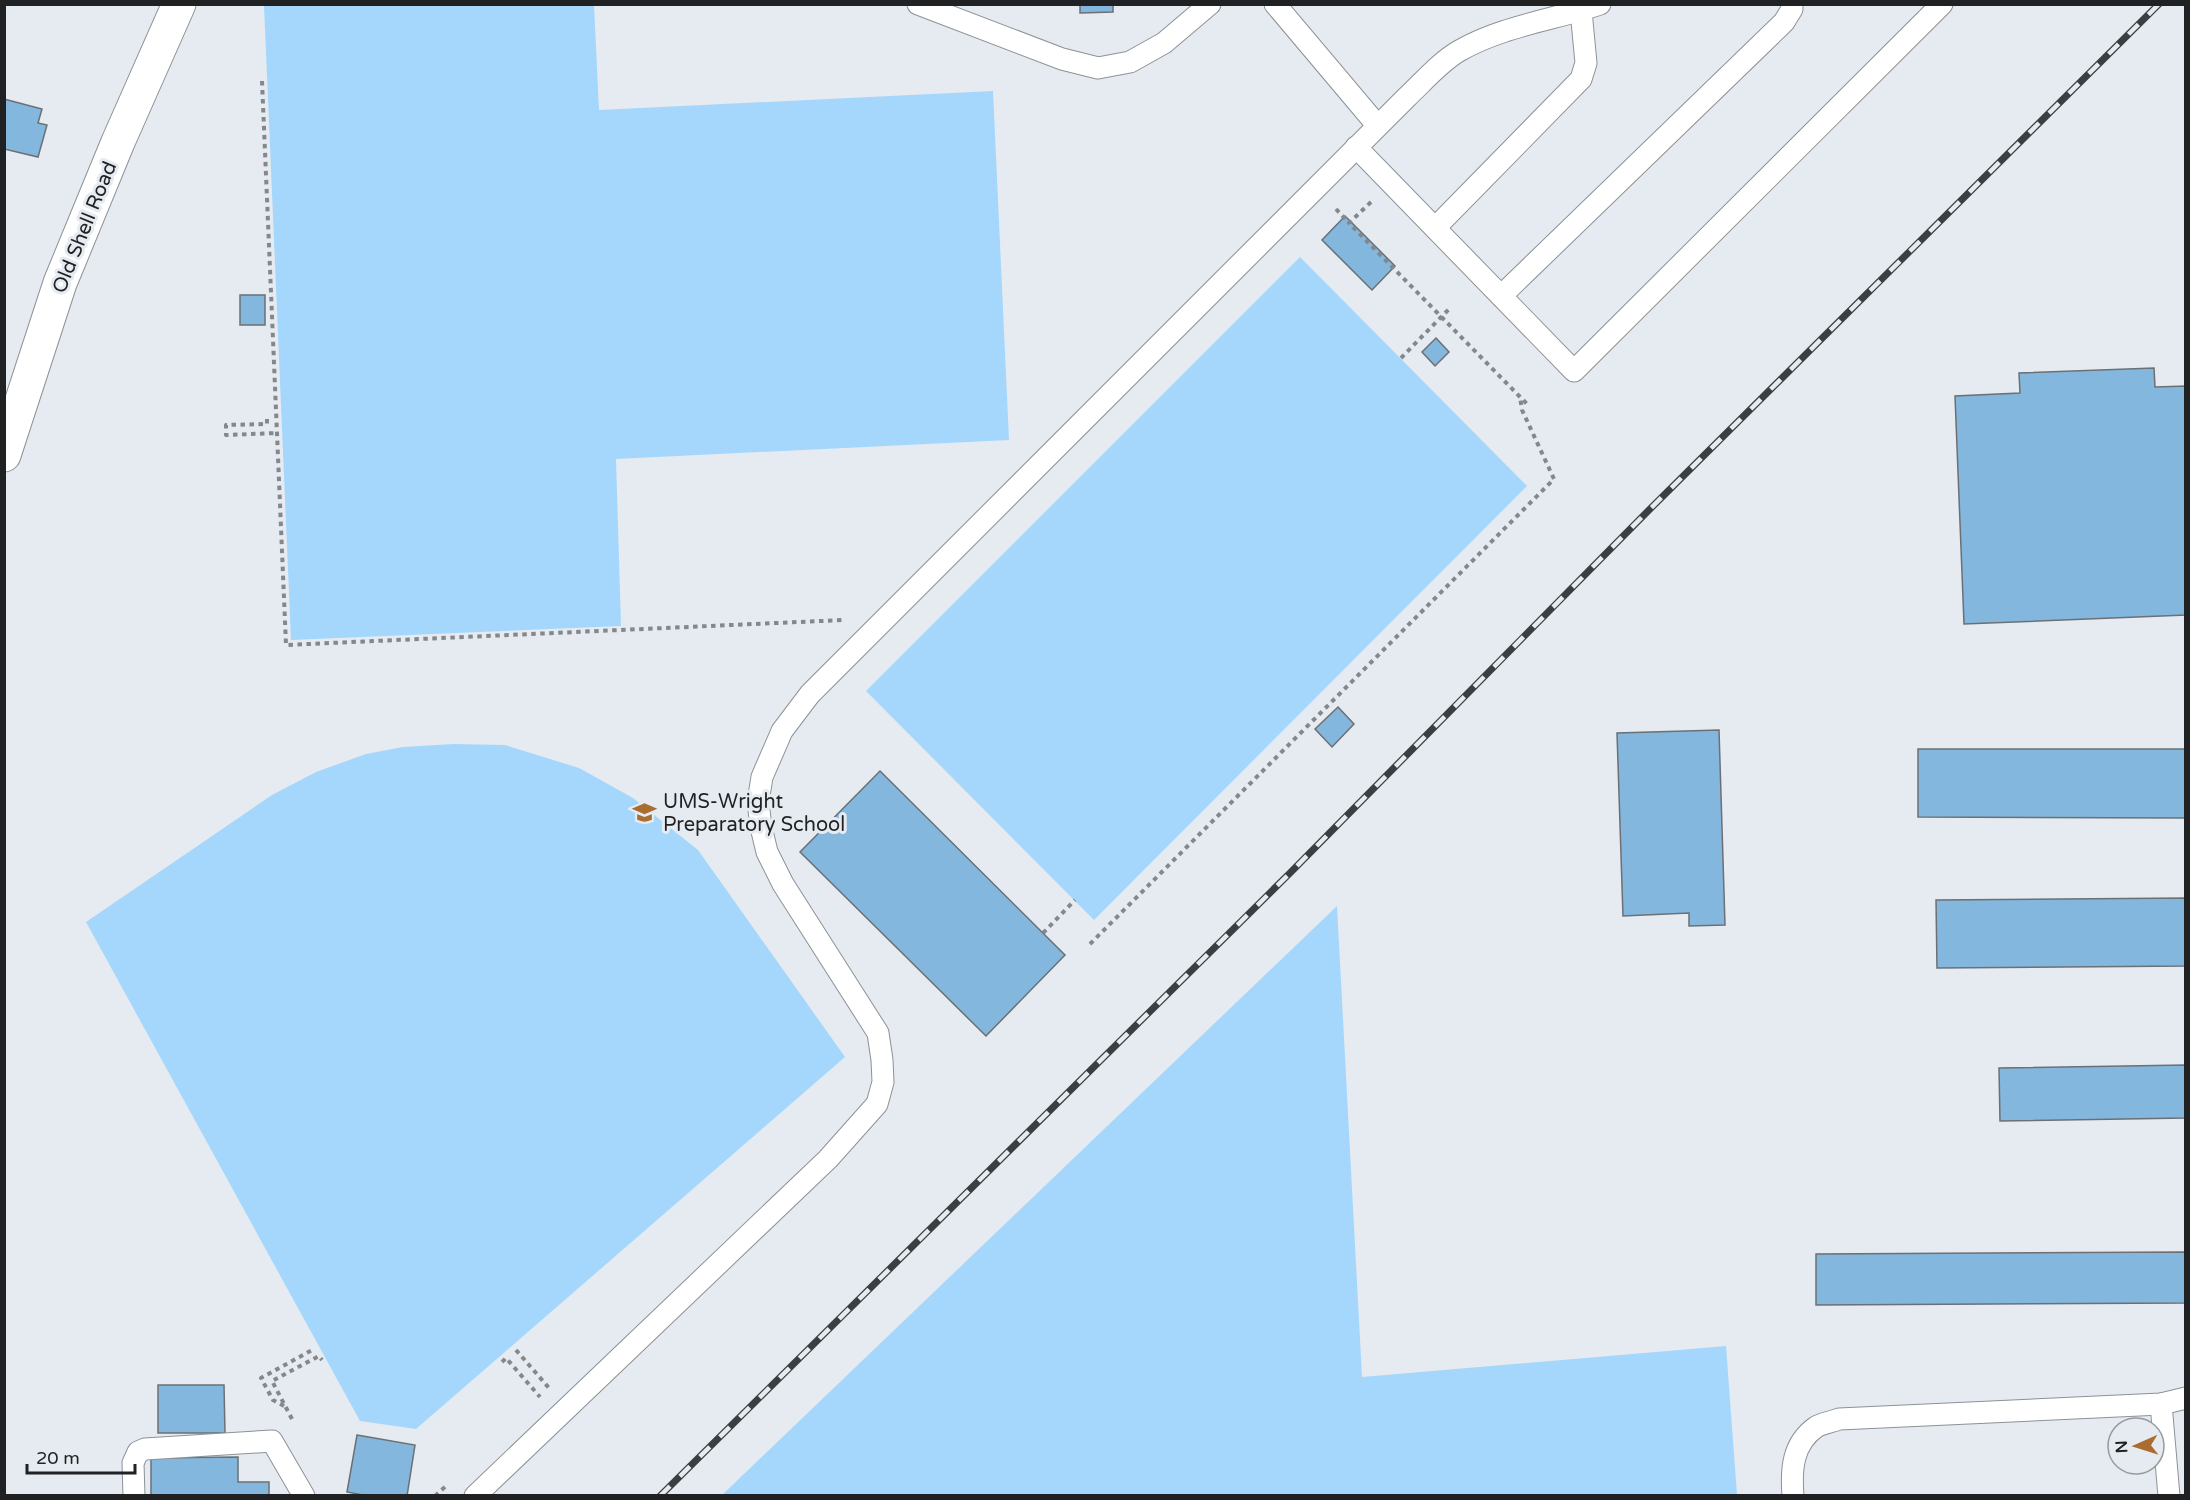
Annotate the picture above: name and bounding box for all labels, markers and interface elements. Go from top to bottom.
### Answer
street label: Old Shell Road [48,158,122,297]
place label: UMS-Wright Preparatory School [663,790,845,837]
school or university icon: UMS-Wright Preparatory School [632,799,658,825]
north arrow [2106,1416,2166,1476]
scale bar [27,1437,135,1475]
text: N [2112,1440,2132,1454]
text: 20 m [36,1447,80,1469]

